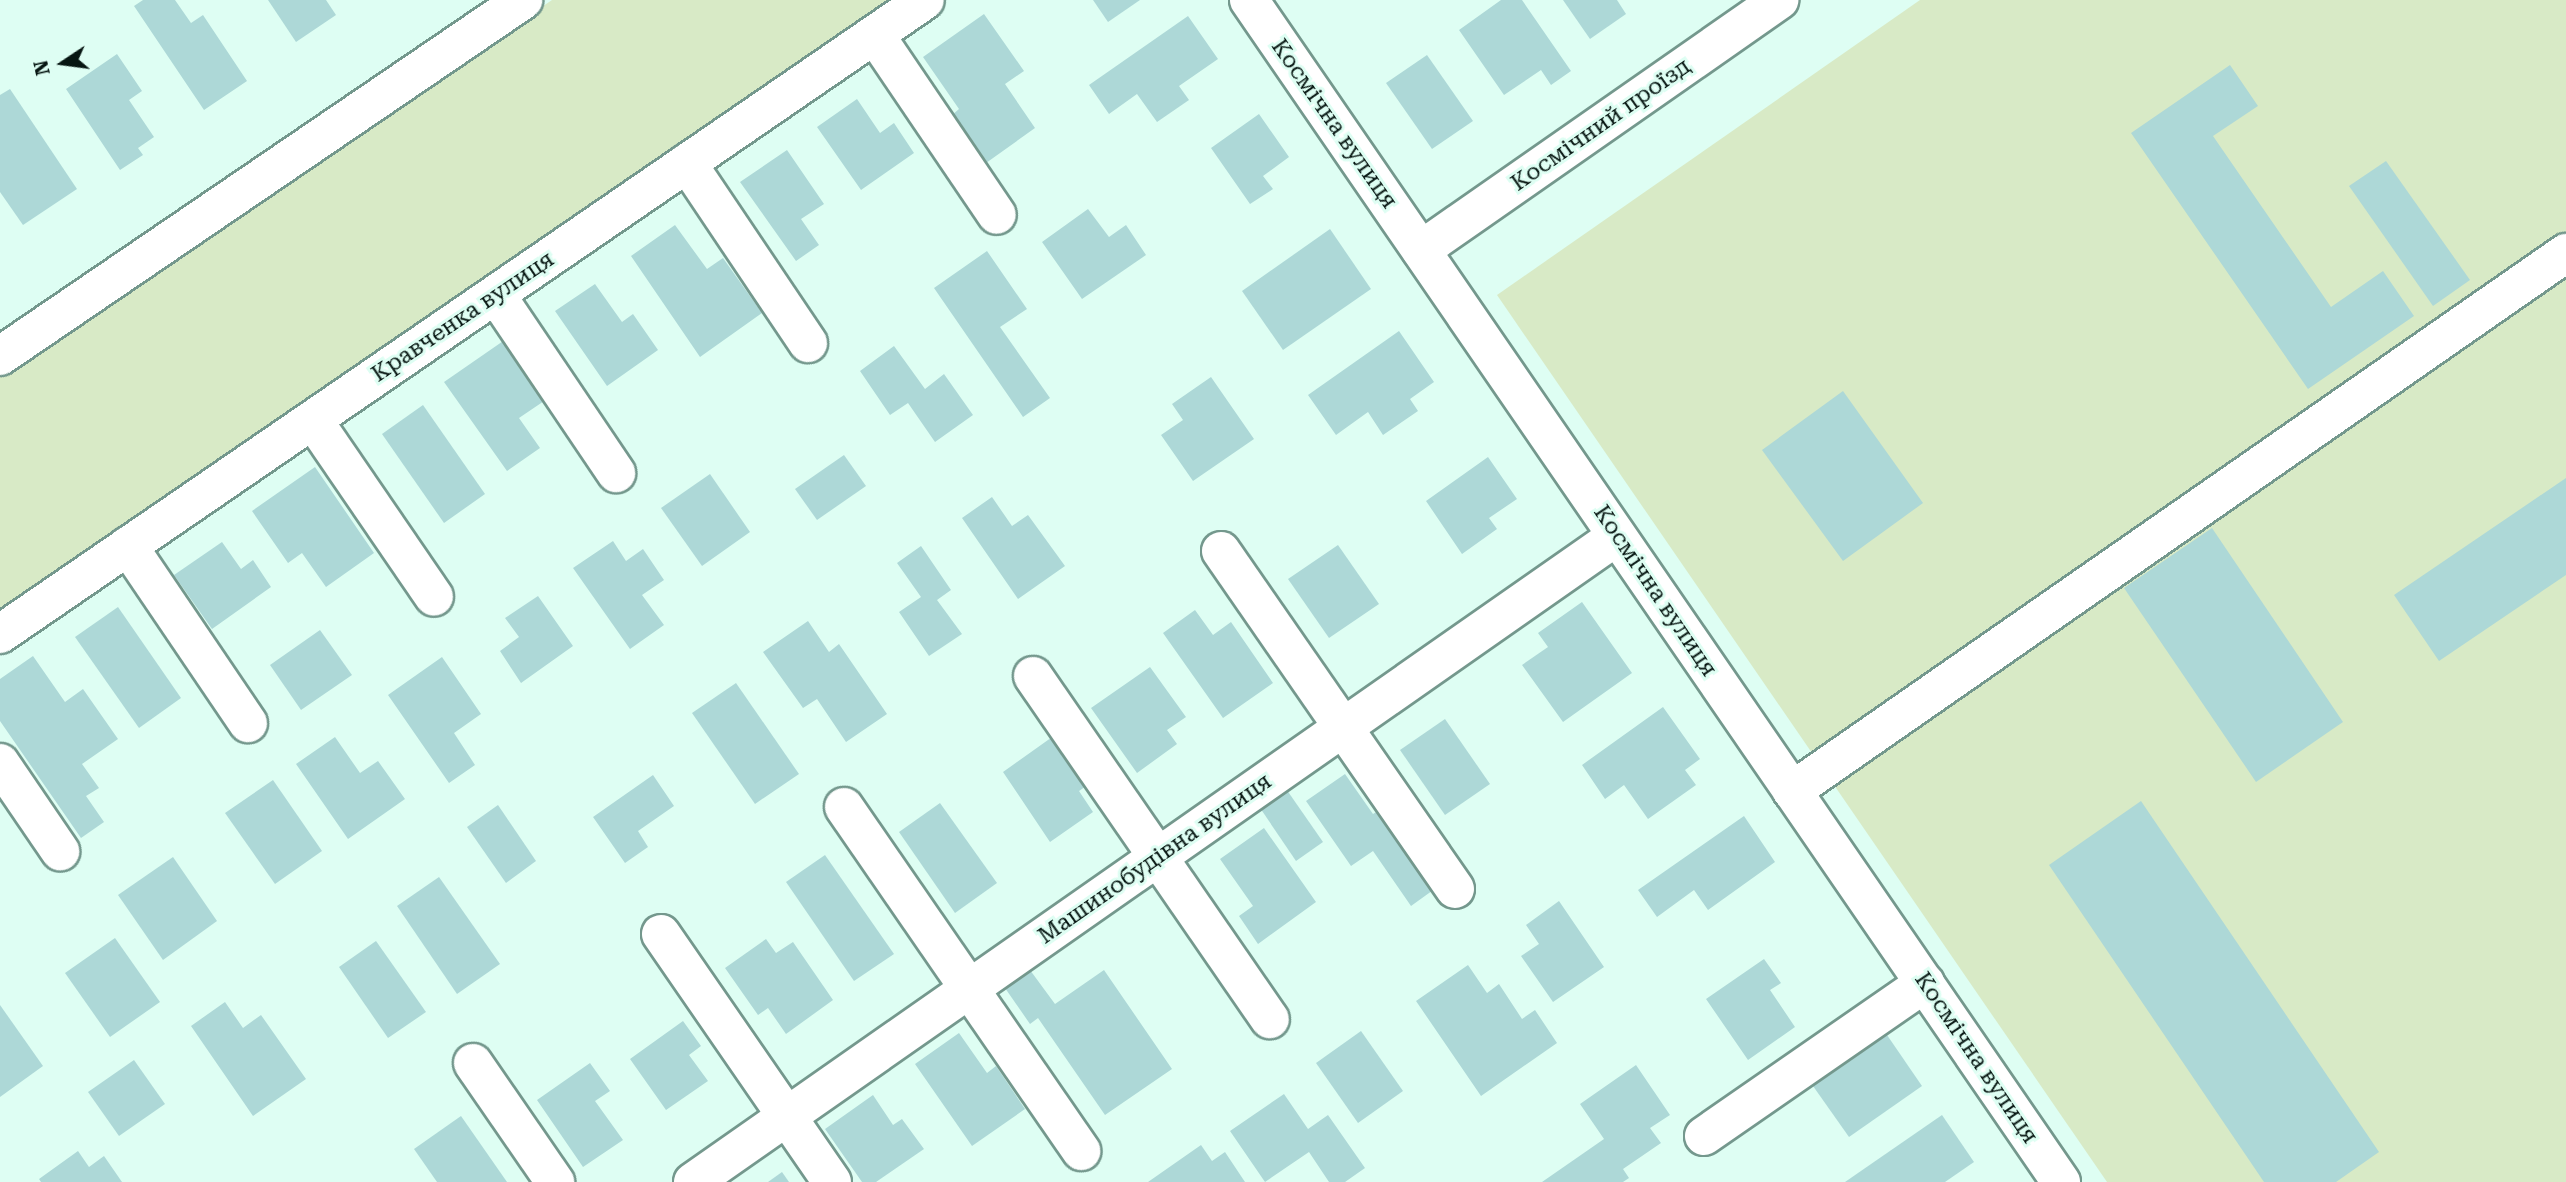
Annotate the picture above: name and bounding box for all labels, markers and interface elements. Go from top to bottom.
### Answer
north arrow [28,28,98,98]
street label: Космічна вулиця [1265,34,1403,214]
street label: Космічний проїзд [1506,53,1696,197]
text: N [29,58,55,78]
street label: Кравченка вулиця [366,246,560,388]
street label: Космічна вулиця [1587,500,1723,682]
street label: Машинобудівна вулиця [1033,768,1277,950]
street label: Космічна вулиця [1908,967,2044,1149]

